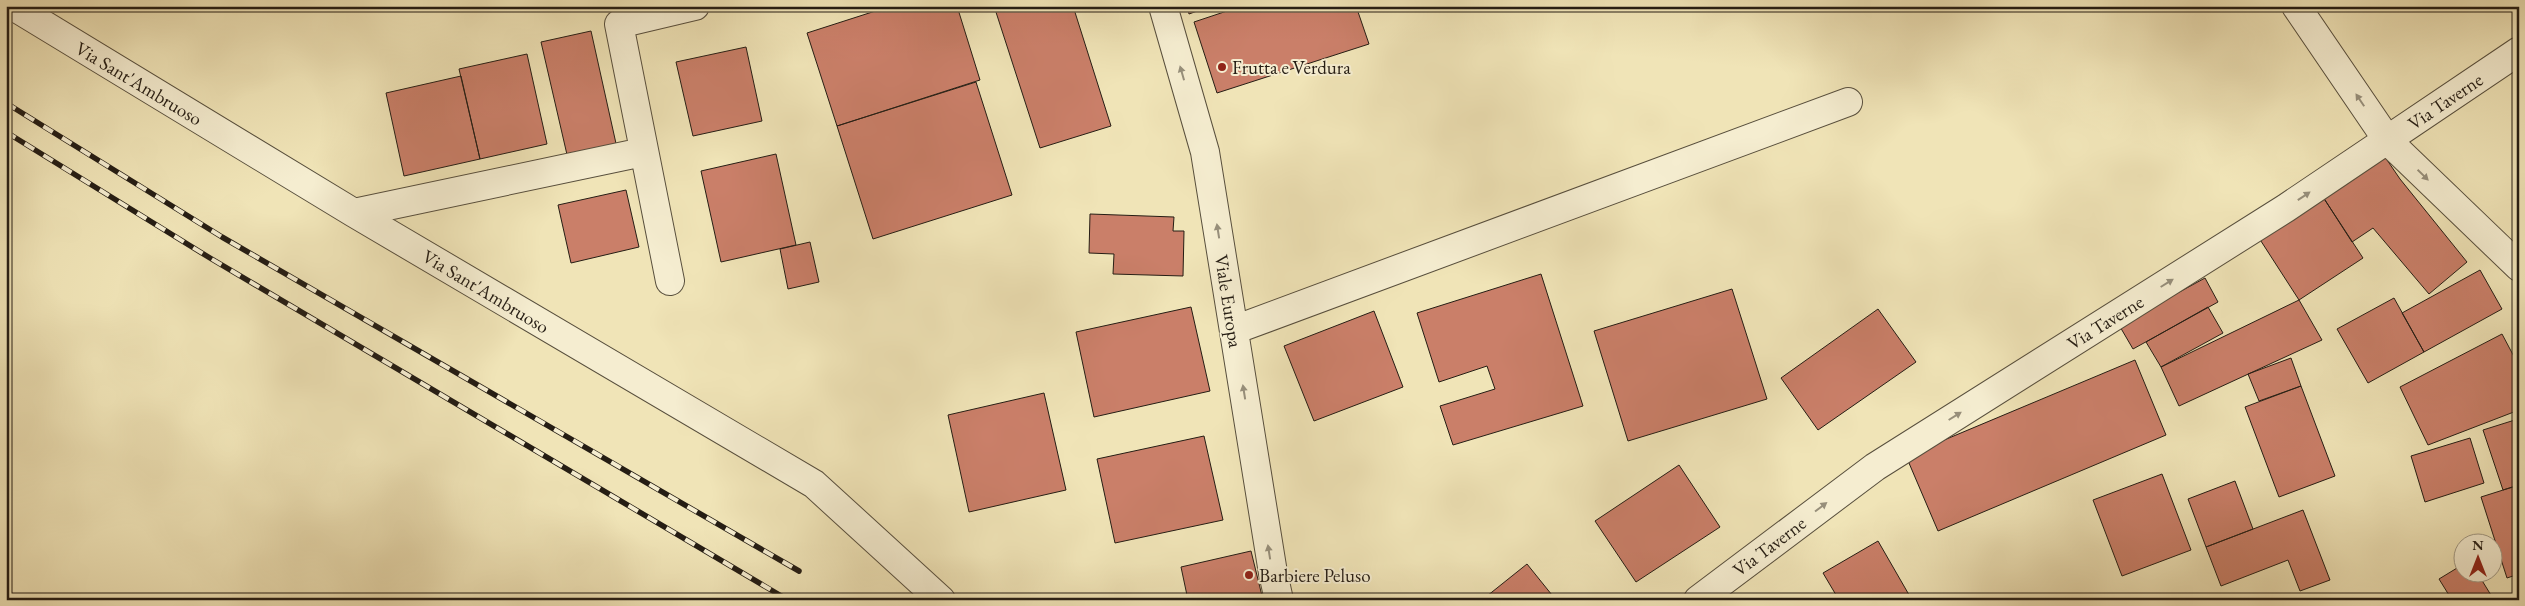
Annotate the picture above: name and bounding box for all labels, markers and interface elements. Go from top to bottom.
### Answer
street label: Via Sant'Ambruoso [71,36,207,131]
place label: Frutta e Verdura [1232,55,1351,80]
marker: Frutta e Verdura [1216,61,1228,73]
one-way arrow [1178,65,1186,81]
street label: Via Taverne [2403,67,2488,136]
one-way arrow [2355,94,2365,107]
one-way arrow [2416,169,2428,181]
one-way arrow [2297,191,2311,201]
one-way arrow [1213,223,1221,239]
street label: Via Sant'Ambruoso [418,244,554,339]
street label: Viale Europa [1209,253,1248,350]
one-way arrow [2160,278,2173,288]
street label: Via Taverne [2062,289,2148,356]
one-way arrow [1240,383,1248,399]
one-way arrow [1949,412,1962,421]
one-way arrow [1814,502,1827,513]
street label: Via Taverne [1728,511,1811,582]
north arrow [2452,534,2502,584]
text: N [2472,536,2484,554]
one-way arrow [1265,544,1273,560]
place label: Barbiere Peluso [1259,563,1371,588]
marker: Barbiere Peluso [1243,569,1255,581]

